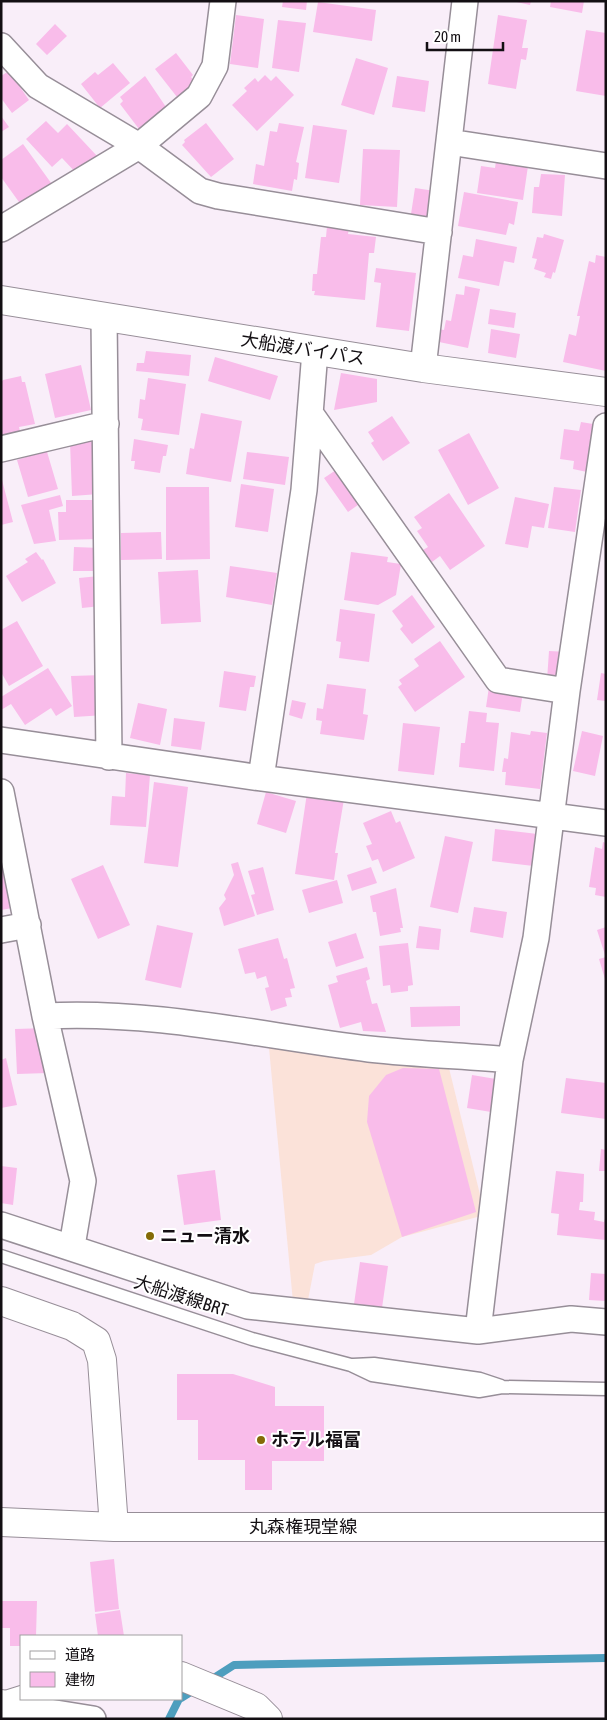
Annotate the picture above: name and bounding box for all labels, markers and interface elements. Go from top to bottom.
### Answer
scale bar [427,20,503,52]
text: 20 m [434,28,461,45]
street label: 大船渡バイパス [239,328,367,369]
place label: ニュー清水 [160,1225,250,1246]
marker: ニュー清水 [144,1230,156,1242]
street label: 大船渡線BRT [132,1270,231,1321]
place label: ホテル福富 [271,1429,361,1450]
marker: ホテル福富 [255,1434,267,1446]
street label: 丸森権現堂線 [249,1516,357,1537]
legend [20,1635,182,1700]
text: 道路 [65,1646,95,1663]
text: 建物 [65,1671,95,1688]

